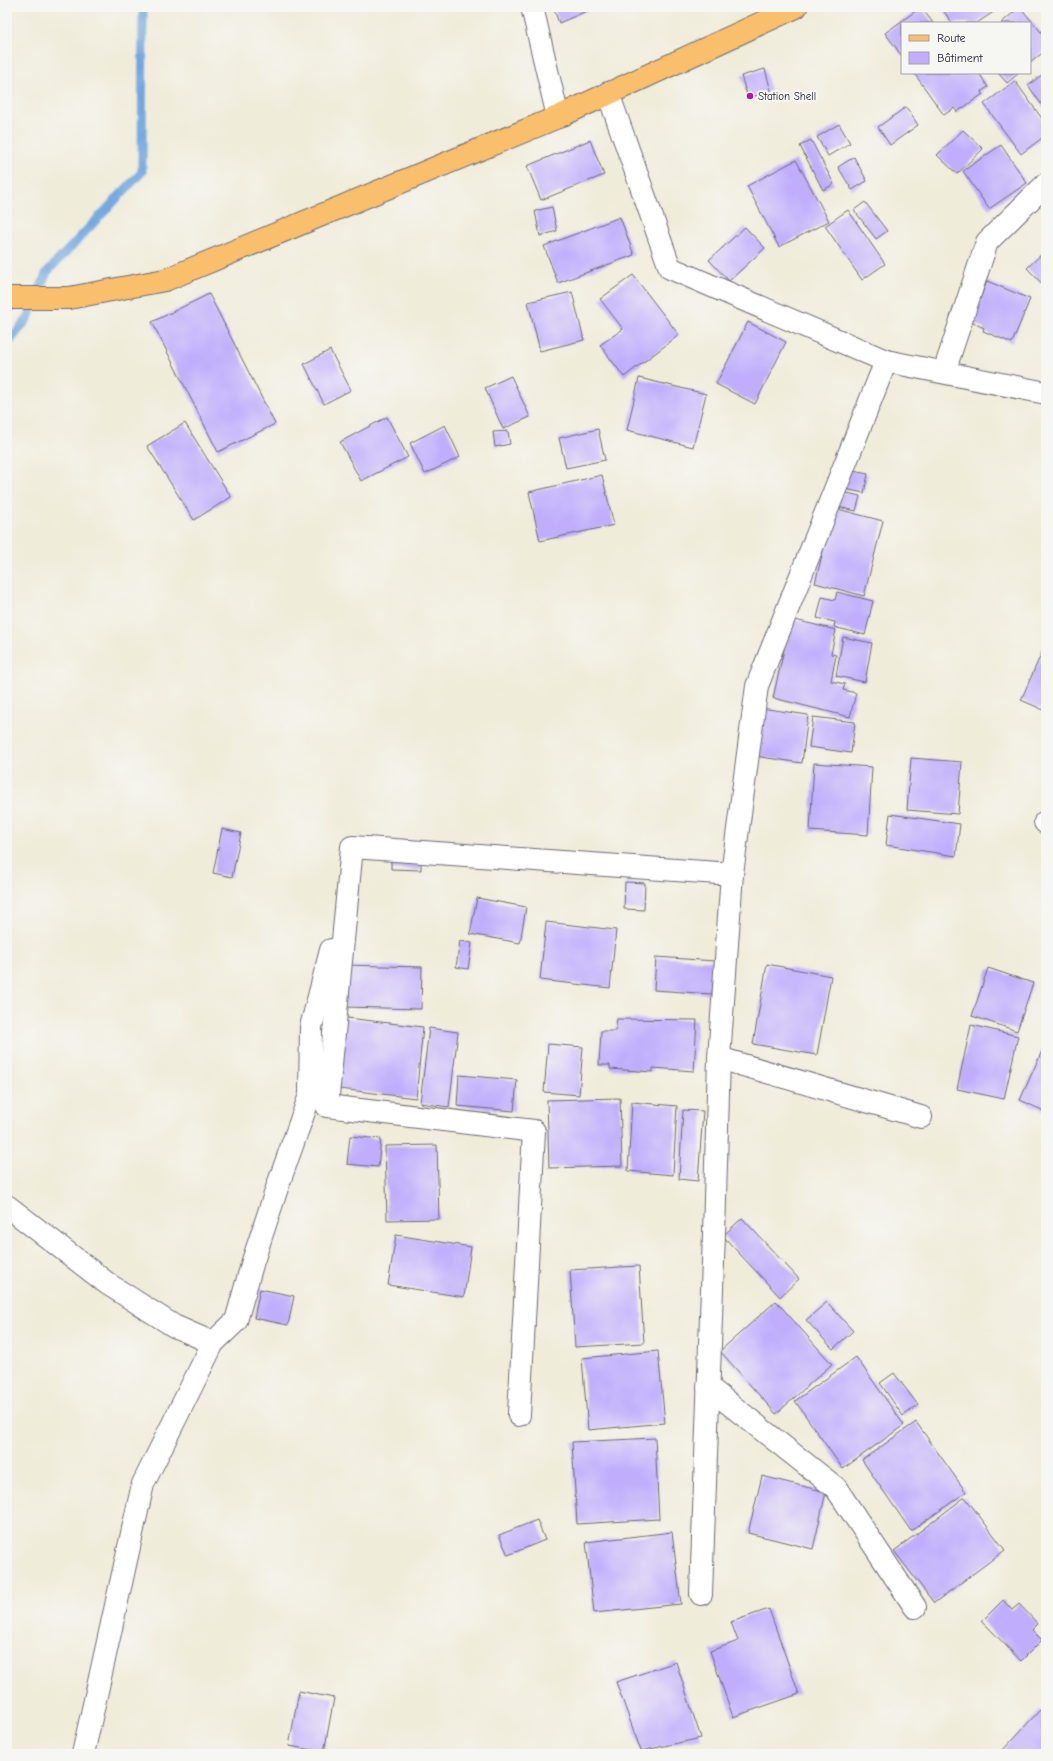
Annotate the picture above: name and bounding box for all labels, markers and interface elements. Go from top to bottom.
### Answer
legend [901,22,1031,74]
text: Route [937,31,966,45]
text: Bâtiment [937,51,983,65]
place label: Station Shell [758,90,816,103]
marker: Station Shell [745,91,755,101]

